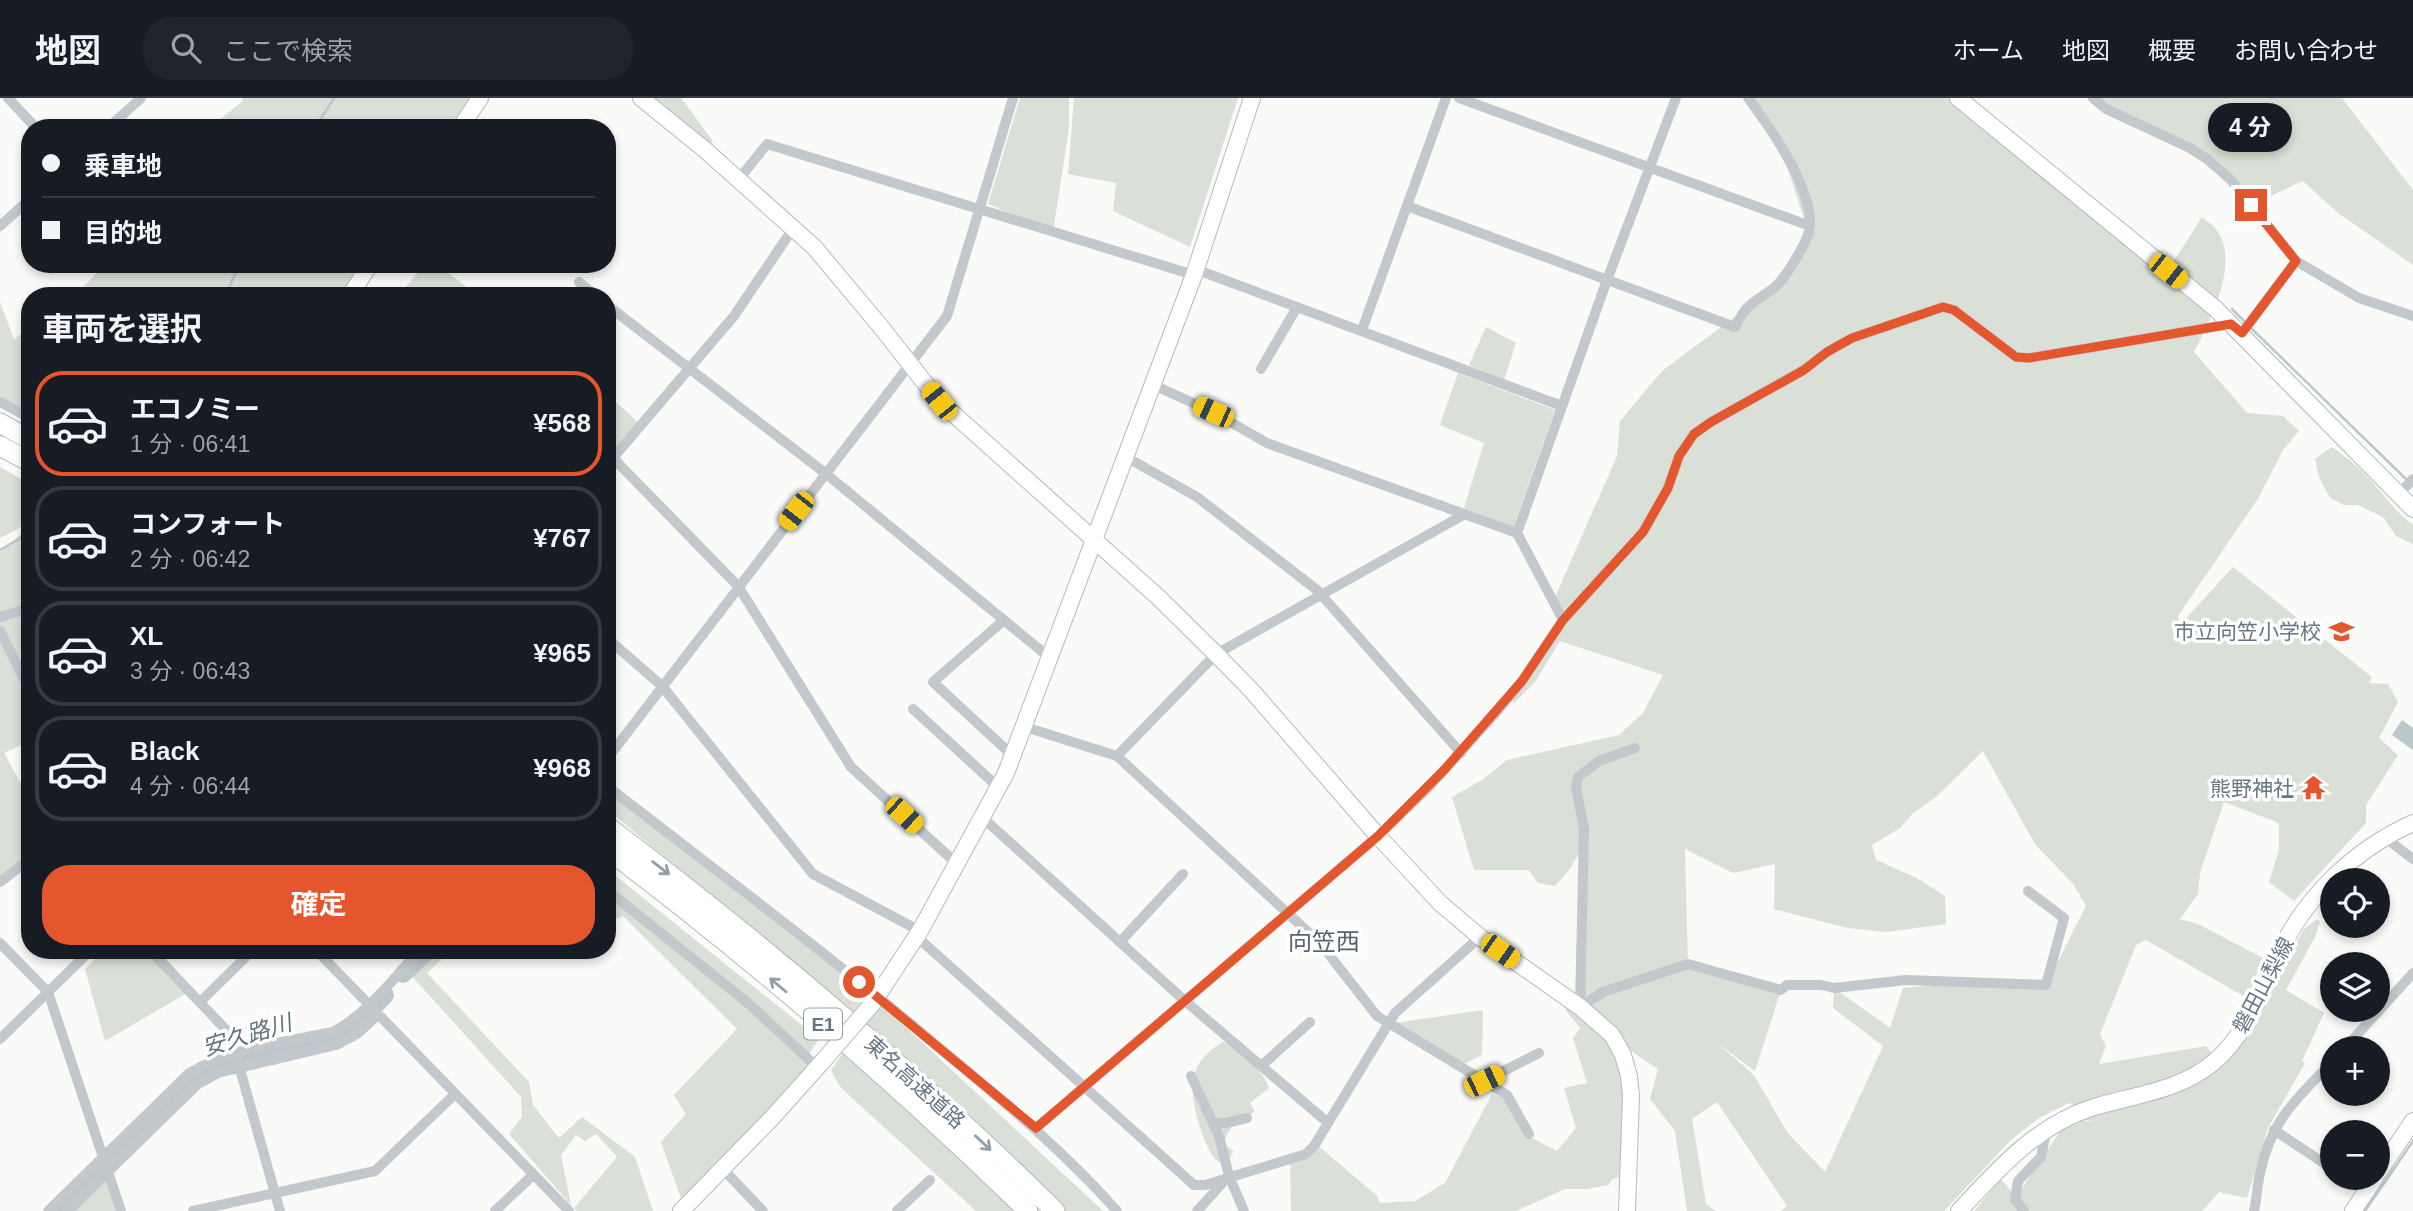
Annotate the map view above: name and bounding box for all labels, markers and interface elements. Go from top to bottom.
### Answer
search box [143,17,633,80]
icon: search [167,29,205,67]
text: 地図 [35,32,101,69]
text: ここで検索 [223,36,353,66]
text: ホーム [1953,37,2024,64]
text: 地図 [2062,37,2110,64]
text: 概要 [2148,37,2196,64]
text: お問い合わせ [2234,37,2378,64]
callout: 4 分 [2209,104,2293,153]
text: 4 分 [2229,114,2271,140]
text: 乗車地 [84,151,162,181]
route end [2235,189,2267,221]
text: 目的地 [84,218,162,248]
car [2145,250,2192,292]
text: 車両を選択 [42,311,202,347]
car [918,378,961,424]
icon: car [46,392,109,455]
text: エコノミー [130,394,260,424]
car [1190,394,1237,430]
text: ¥568 [533,408,591,438]
text: 1 分 · 06:41 [130,431,250,457]
car [775,488,818,534]
icon: car [46,507,109,570]
text: コンフォート [130,509,285,539]
text: ¥767 [533,523,591,553]
text: 2 分 · 06:42 [130,546,250,572]
school or university icon: 市立向笠小学校 [2327,617,2355,645]
place label: 市立向笠小学校 [2174,620,2321,643]
text: XL [130,621,163,651]
icon: car [46,622,109,685]
text: ¥965 [533,638,591,668]
text: 3 分 · 06:43 [130,658,250,684]
text: Black [130,736,199,766]
icon: car [46,737,109,800]
text: ¥968 [533,753,591,783]
text: 4 分 · 06:44 [130,773,250,799]
temple icon: 熊野神社 [2300,774,2328,802]
place label: 熊野神社 [2210,777,2294,800]
car [882,793,927,837]
one-way arrow [652,860,670,875]
button: 確定 [42,865,595,945]
map controls [2320,868,2390,1190]
button: locate [2320,868,2390,938]
district label: 向笠西 [1288,928,1360,955]
car [1477,930,1524,972]
street label: 磐田山梨線 [2228,933,2298,1037]
button: layers [2320,952,2390,1022]
route start [843,966,875,998]
one-way arrow [769,977,787,993]
water label: 安久路川 [199,1008,298,1061]
road number: E1 [804,1008,842,1040]
street label: 東名高速道路 [860,1031,970,1133]
button: + [2320,1036,2390,1106]
car [1461,1062,1508,1100]
button: − [2320,1120,2390,1190]
one-way arrow [974,1135,991,1152]

